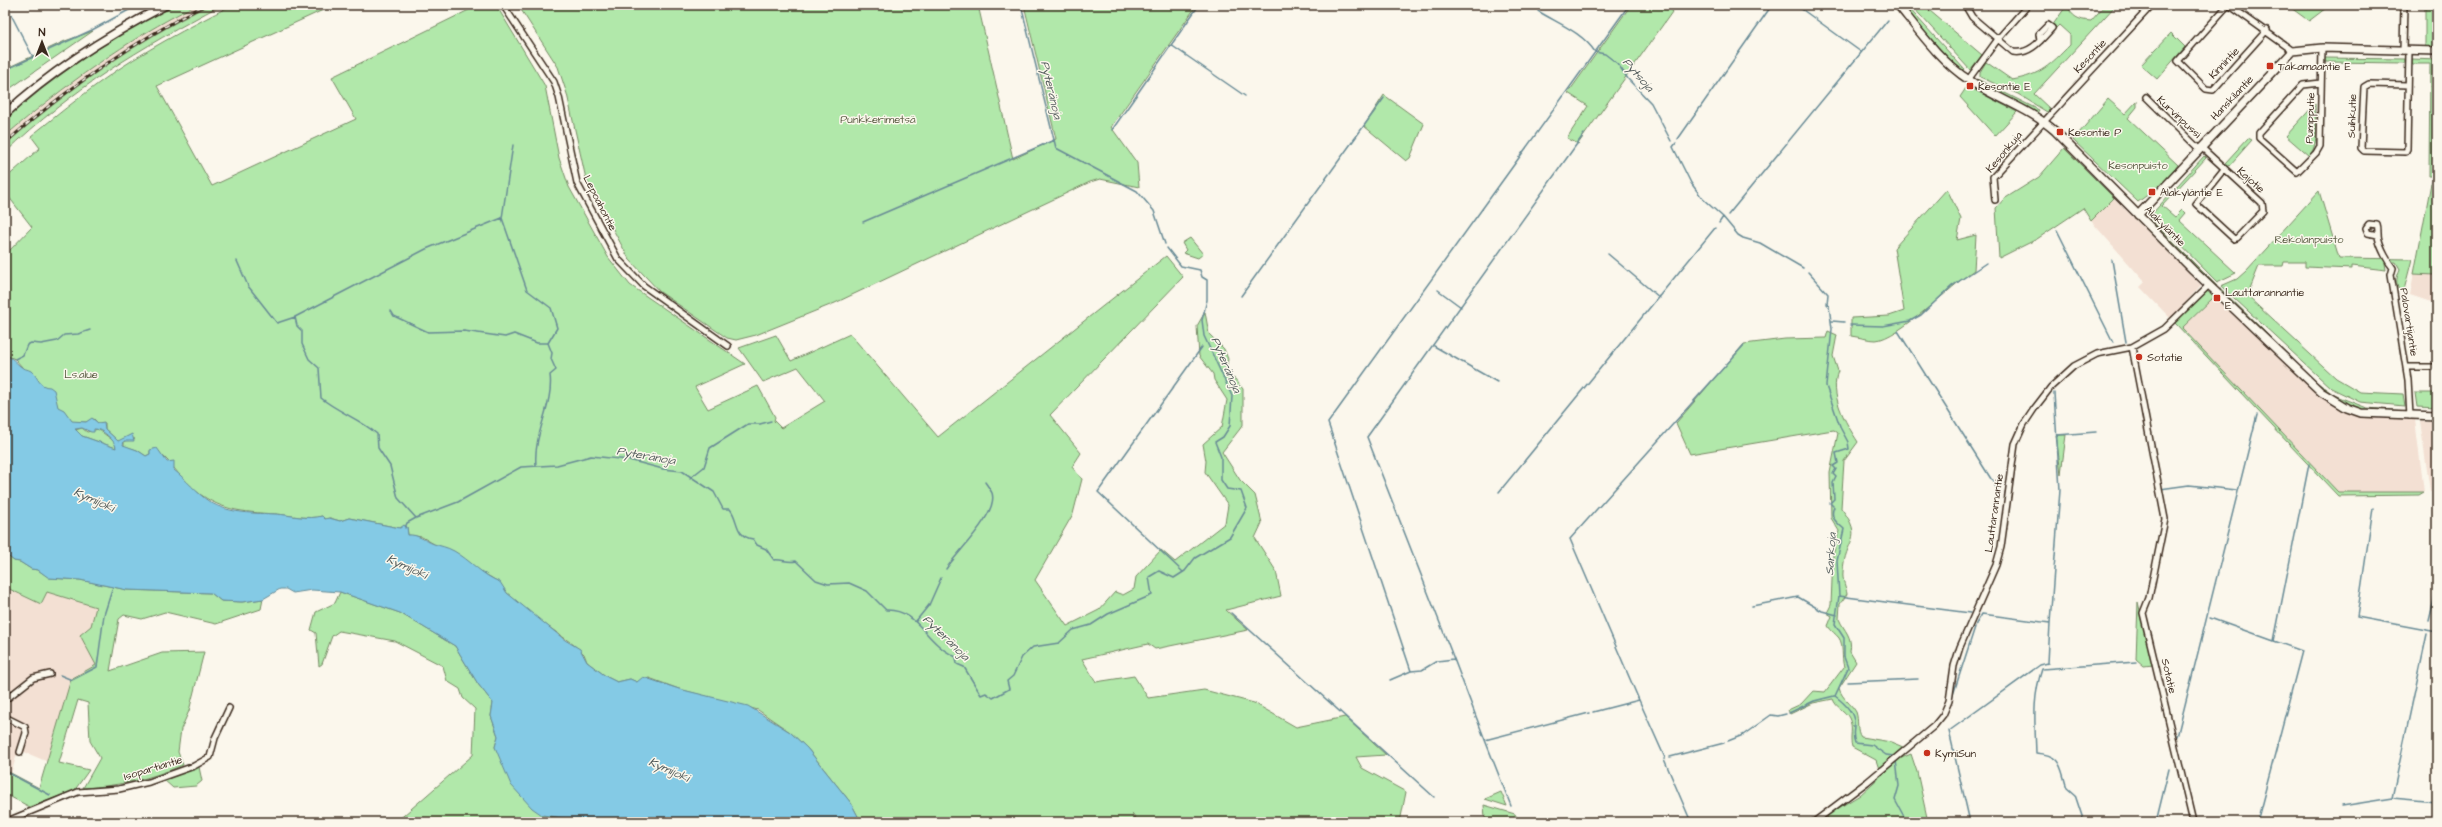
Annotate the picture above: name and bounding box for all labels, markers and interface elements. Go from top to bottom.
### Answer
north arrow [22,22,62,62]
text: N [39,25,46,40]
street label: Kesontie [2070,36,2110,76]
street label: Kinnintie [2205,44,2243,82]
water label: Pytsoja [1618,54,1658,96]
water label: Pyteränoja [1036,59,1066,122]
place label: Takamaantie E [2278,59,2352,74]
marker: Takamaantie E [2265,61,2275,71]
street label: Hanskilantie [2207,72,2257,124]
place label: Kesontie E [1978,79,2031,94]
marker: Kesontie E [1965,81,1975,91]
street label: Pumpputie [2302,92,2318,144]
street label: Kurvinpussi [2154,93,2205,142]
street label: Suihkutie [2344,94,2360,138]
park label: Punkkerimetsä [840,112,916,127]
place label: Kesontie P [2068,125,2121,140]
marker: Kesontie P [2055,127,2065,137]
street label: Kesonkuja [1982,128,2026,176]
park label: Kesonpuisto [2108,158,2168,173]
street label: Kajotie [2234,164,2268,196]
street label: Lepoahontie [580,173,620,233]
place label: Alakyläntie E [2160,185,2223,201]
marker: Alakyläntie E [2147,187,2157,197]
street label: Alakyläntie [2141,202,2189,250]
park label: Rekolanpuisto [2274,232,2344,247]
place label: Lauttarannantie E [2225,285,2304,313]
street label: Palovartijantie [2396,287,2422,357]
marker: Lauttarannantie E [2212,293,2222,303]
water label: Pyteränoja [1207,334,1246,396]
place label: Sotatie [2147,350,2182,365]
marker: Sotatie [2134,352,2144,362]
park label: Ls.alue [64,367,98,382]
water label: Pyteränoja [615,442,678,470]
street label: Lauttarannantie [1981,473,2007,553]
water label: Kymijoki [71,483,119,517]
water label: Sarkoja [1821,531,1841,576]
water label: Kymijoki [384,550,432,584]
water label: Pyteränoja [919,611,974,665]
street label: Sotatie [2158,657,2180,695]
place label: KymiSun [1935,746,1977,762]
marker: KymiSun [1922,748,1932,758]
street label: Isopartiantie [122,752,184,784]
water label: Kymijoki [646,753,694,787]

